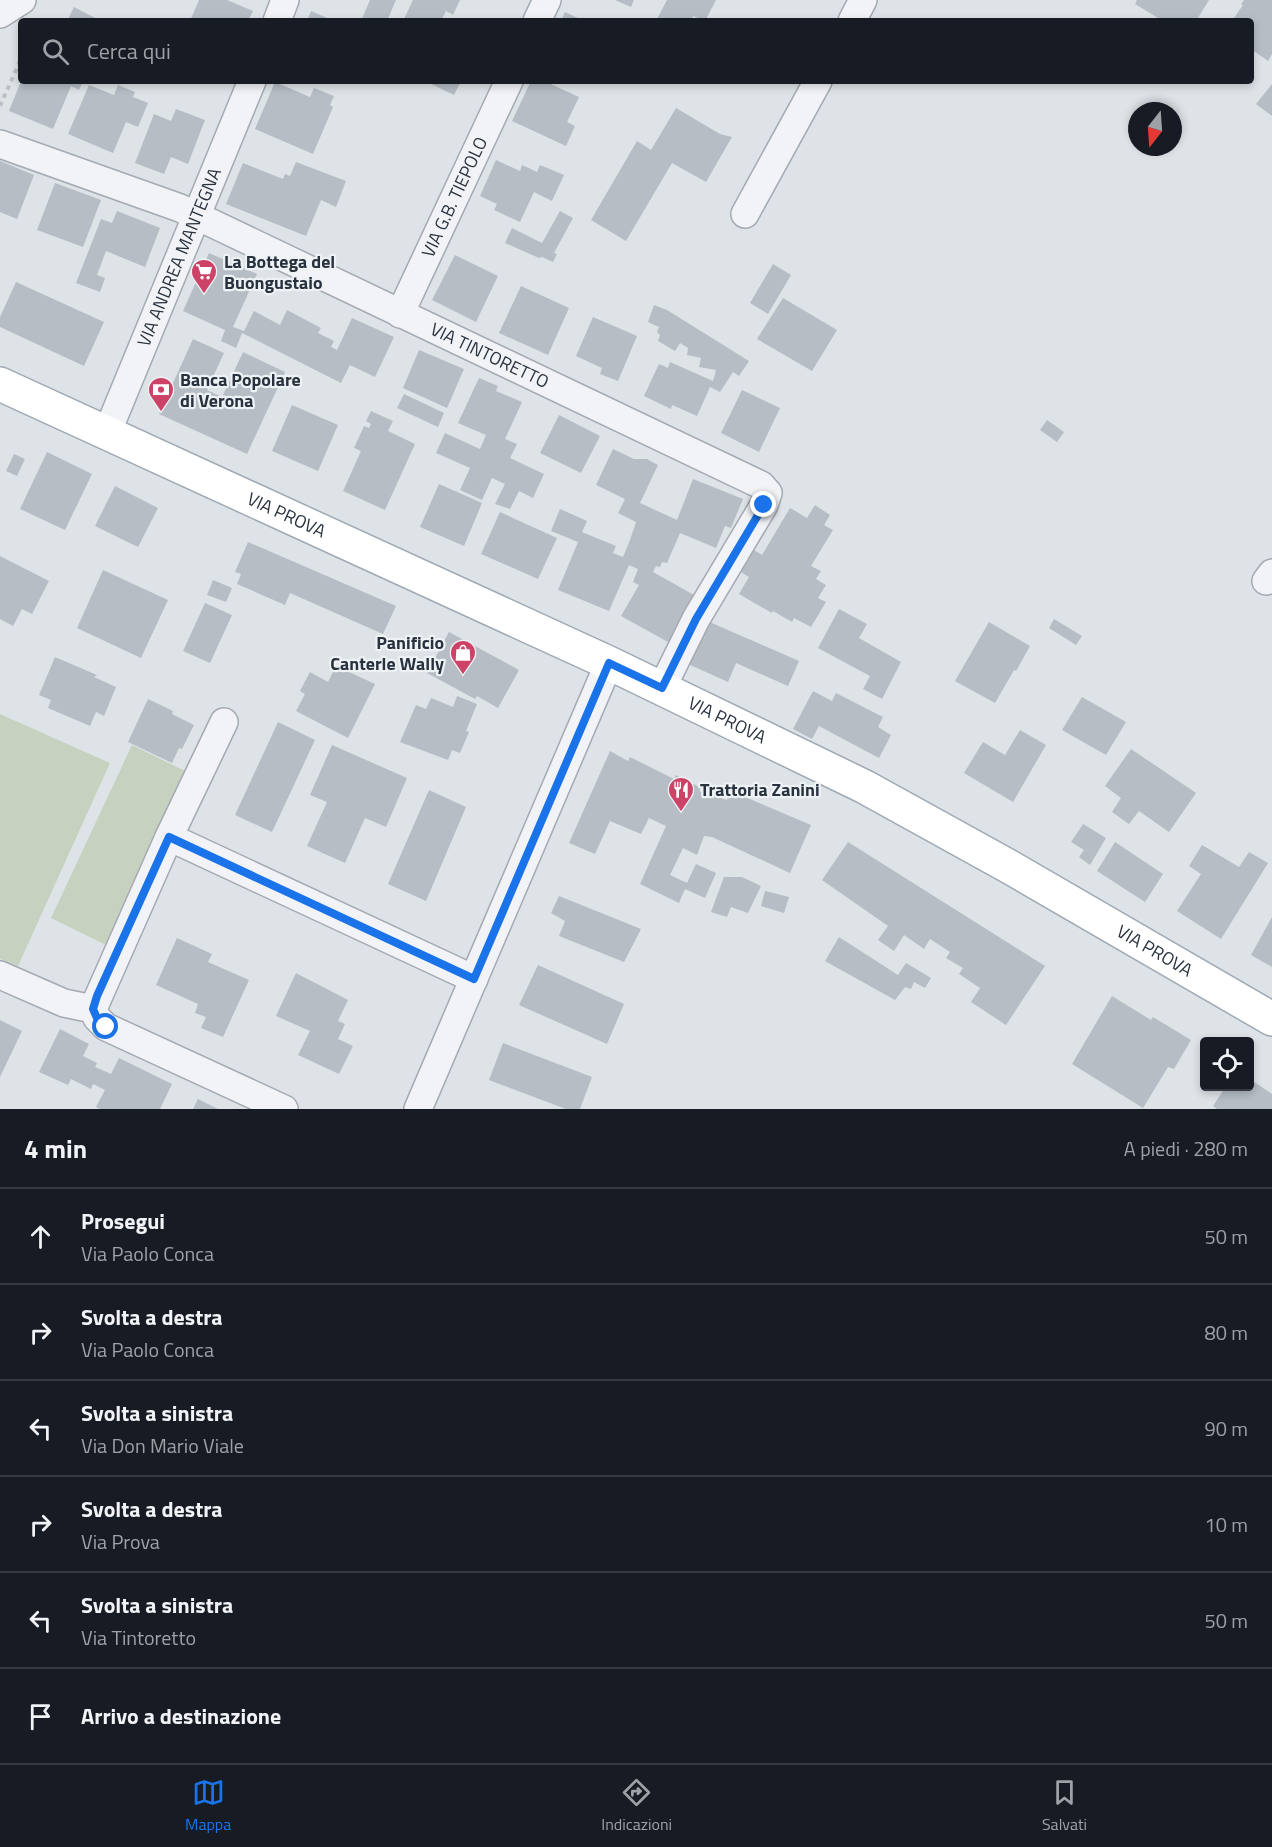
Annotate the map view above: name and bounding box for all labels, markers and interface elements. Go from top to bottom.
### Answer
search box [18,18,1254,84]
text: Cerca qui [87,34,171,68]
icon: search [39,35,72,68]
north arrow [1128,102,1182,156]
street label: VIA G.B. TIEPOLO [414,132,494,262]
street label: VIA ANDREA MANTEGNA [130,163,228,351]
place label: La Bottega del Buongustaio [224,248,335,296]
supermarket icon: La Bottega del Buongustaio [189,257,219,295]
street label: VIA TINTORETTO [426,315,553,395]
place label: Banca Popolare di Verona [180,366,301,414]
bank icon: Banca Popolare di Verona [146,375,176,413]
street label: VIA PROVA [243,485,331,545]
route end [750,491,776,517]
place label: Panificio Canterle Wally [330,629,444,677]
shop icon: Panificio Canterle Wally [448,638,478,676]
street label: VIA PROVA [684,689,771,750]
restaurant icon: Trattoria Zanini [666,775,696,813]
place label: Trattoria Zanini [700,776,820,803]
street label: VIA PROVA [1112,918,1198,983]
route start [92,1013,118,1039]
map controls [1200,1037,1254,1091]
button: locate [1200,1037,1254,1091]
text: 4 min [24,1129,87,1168]
text: A piedi · 280 m [1124,1133,1248,1164]
text: Prosegui [81,1204,165,1238]
icon: ahead [24,1220,57,1253]
text: 50 m [1204,1221,1248,1252]
text: Via Paolo Conca [81,1238,214,1269]
text: Svolta a destra [81,1300,223,1334]
icon: right [24,1316,57,1349]
text: 80 m [1204,1317,1248,1348]
text: Via Paolo Conca [81,1334,214,1365]
text: Svolta a sinistra [81,1396,233,1430]
icon: left [24,1412,57,1445]
text: 90 m [1204,1413,1248,1444]
text: Via Don Mario Viale [81,1430,244,1461]
text: Svolta a destra [81,1492,223,1526]
icon: right [24,1508,57,1541]
text: 10 m [1204,1509,1248,1540]
text: Via Prova [81,1526,160,1557]
text: Svolta a sinistra [81,1588,233,1622]
icon: left [24,1604,57,1637]
text: 50 m [1204,1605,1248,1636]
text: Via Tintoretto [81,1622,196,1653]
text: Arrivo a destinazione [81,1699,281,1733]
icon: arrive [24,1700,57,1733]
tab: Mappa [185,1776,231,1836]
tab: Indicazioni [601,1776,672,1836]
tab: Salvati [1042,1776,1087,1836]

